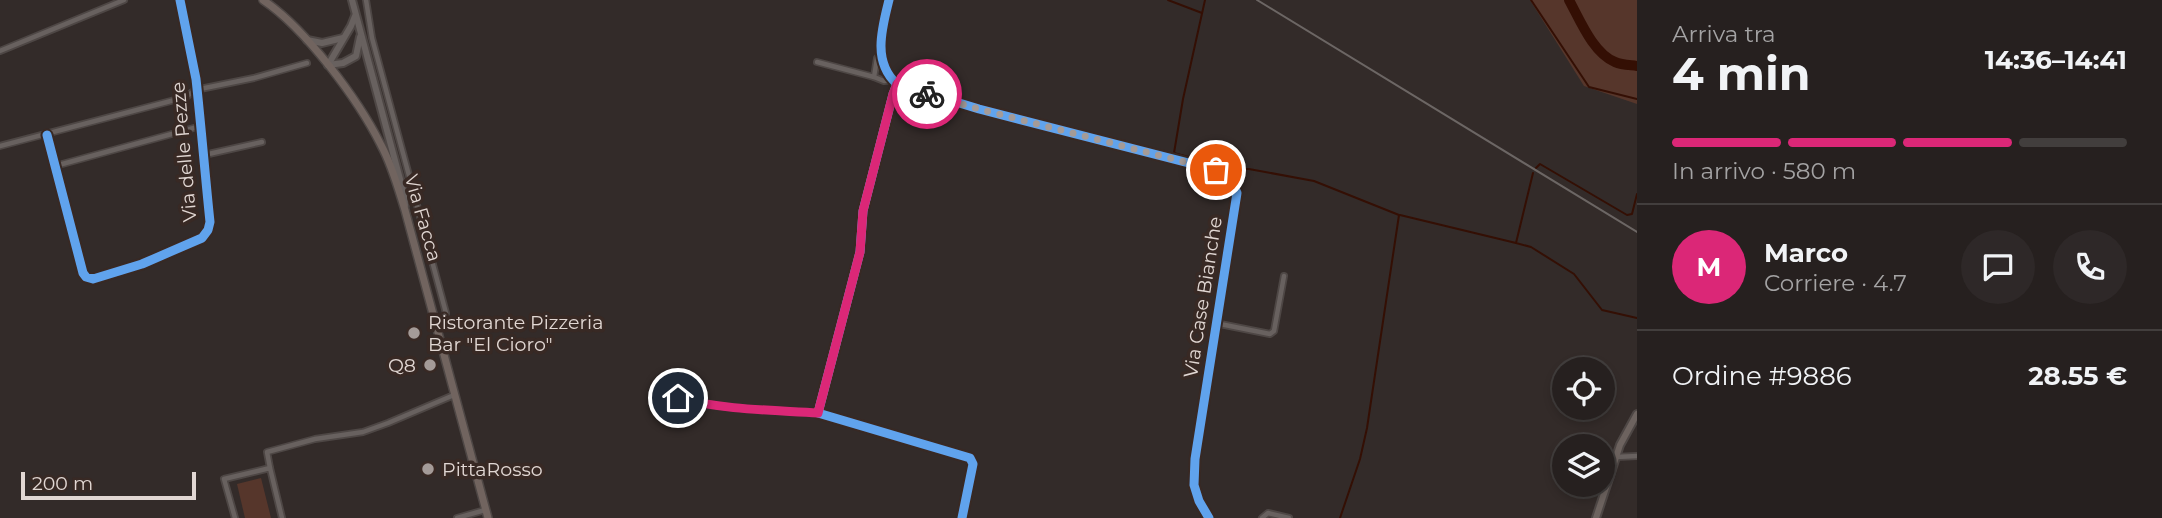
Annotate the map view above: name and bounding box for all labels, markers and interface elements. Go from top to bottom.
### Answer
text: Arriva tra [1672,20,1776,48]
text: 14:36–14:41 [1985,44,2127,76]
text: 4 min [1672,45,1811,102]
courier [892,59,962,129]
icon: bike [908,75,946,113]
street label: Via delle Pezze [166,81,202,223]
pin [1186,140,1246,200]
icon: bag [1197,151,1235,189]
text: In arrivo · 580 m [1672,157,1856,185]
street label: Via Facca [400,172,446,264]
street label: Via Case Bianche [1179,215,1227,379]
button: chat [1961,230,2035,304]
button: phone [2053,230,2127,304]
text: Marco [1764,237,1848,269]
text: M [1697,251,1721,283]
text: Corriere · 4.7 [1764,269,1907,297]
place label: Ristorante Pizzeria Bar "El Cioro" [428,311,603,356]
marker: Ristorante Pizzeria Bar "El Cioro" [406,325,422,341]
place label: Q8 [388,354,416,377]
marker: Q8 [422,357,438,373]
map controls [1552,357,1615,497]
button: locate [1552,357,1615,420]
text: Ordine #9886 [1672,360,1852,392]
text: 28.55 € [2028,360,2127,392]
pin [648,368,708,428]
icon: home [659,379,697,417]
button: layers [1552,434,1615,497]
place label: PittaRosso [442,458,543,481]
marker: PittaRosso [420,461,436,477]
scale bar [21,469,196,501]
text: 200 m [32,472,93,495]

